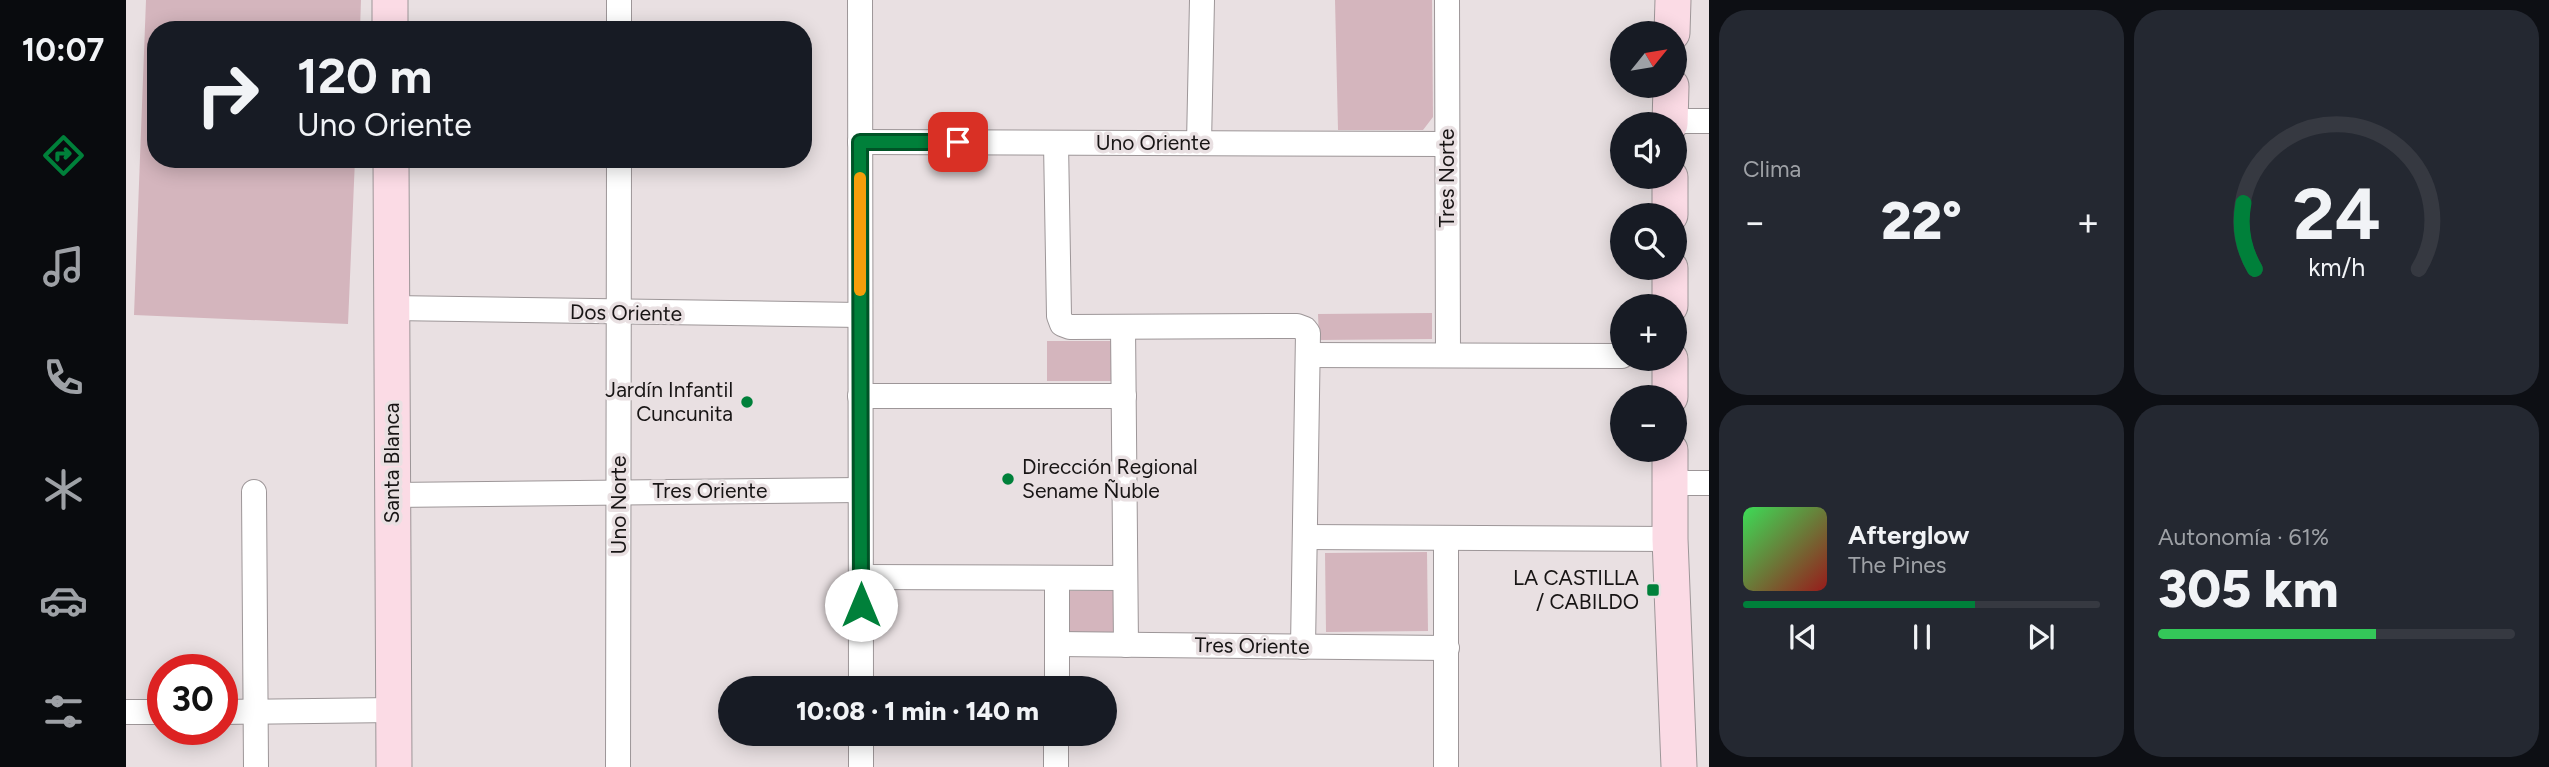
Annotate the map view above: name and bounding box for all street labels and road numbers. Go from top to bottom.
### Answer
street label: Tres Norte [1434,128,1459,228]
street label: Uno Oriente [1096,130,1210,155]
street label: Dos Oriente [570,299,682,326]
street label: Santa Blanca [379,402,404,524]
street label: Uno Norte [606,456,631,554]
street label: Tres Oriente [653,478,767,503]
street label: Tres Oriente [1194,632,1310,659]

